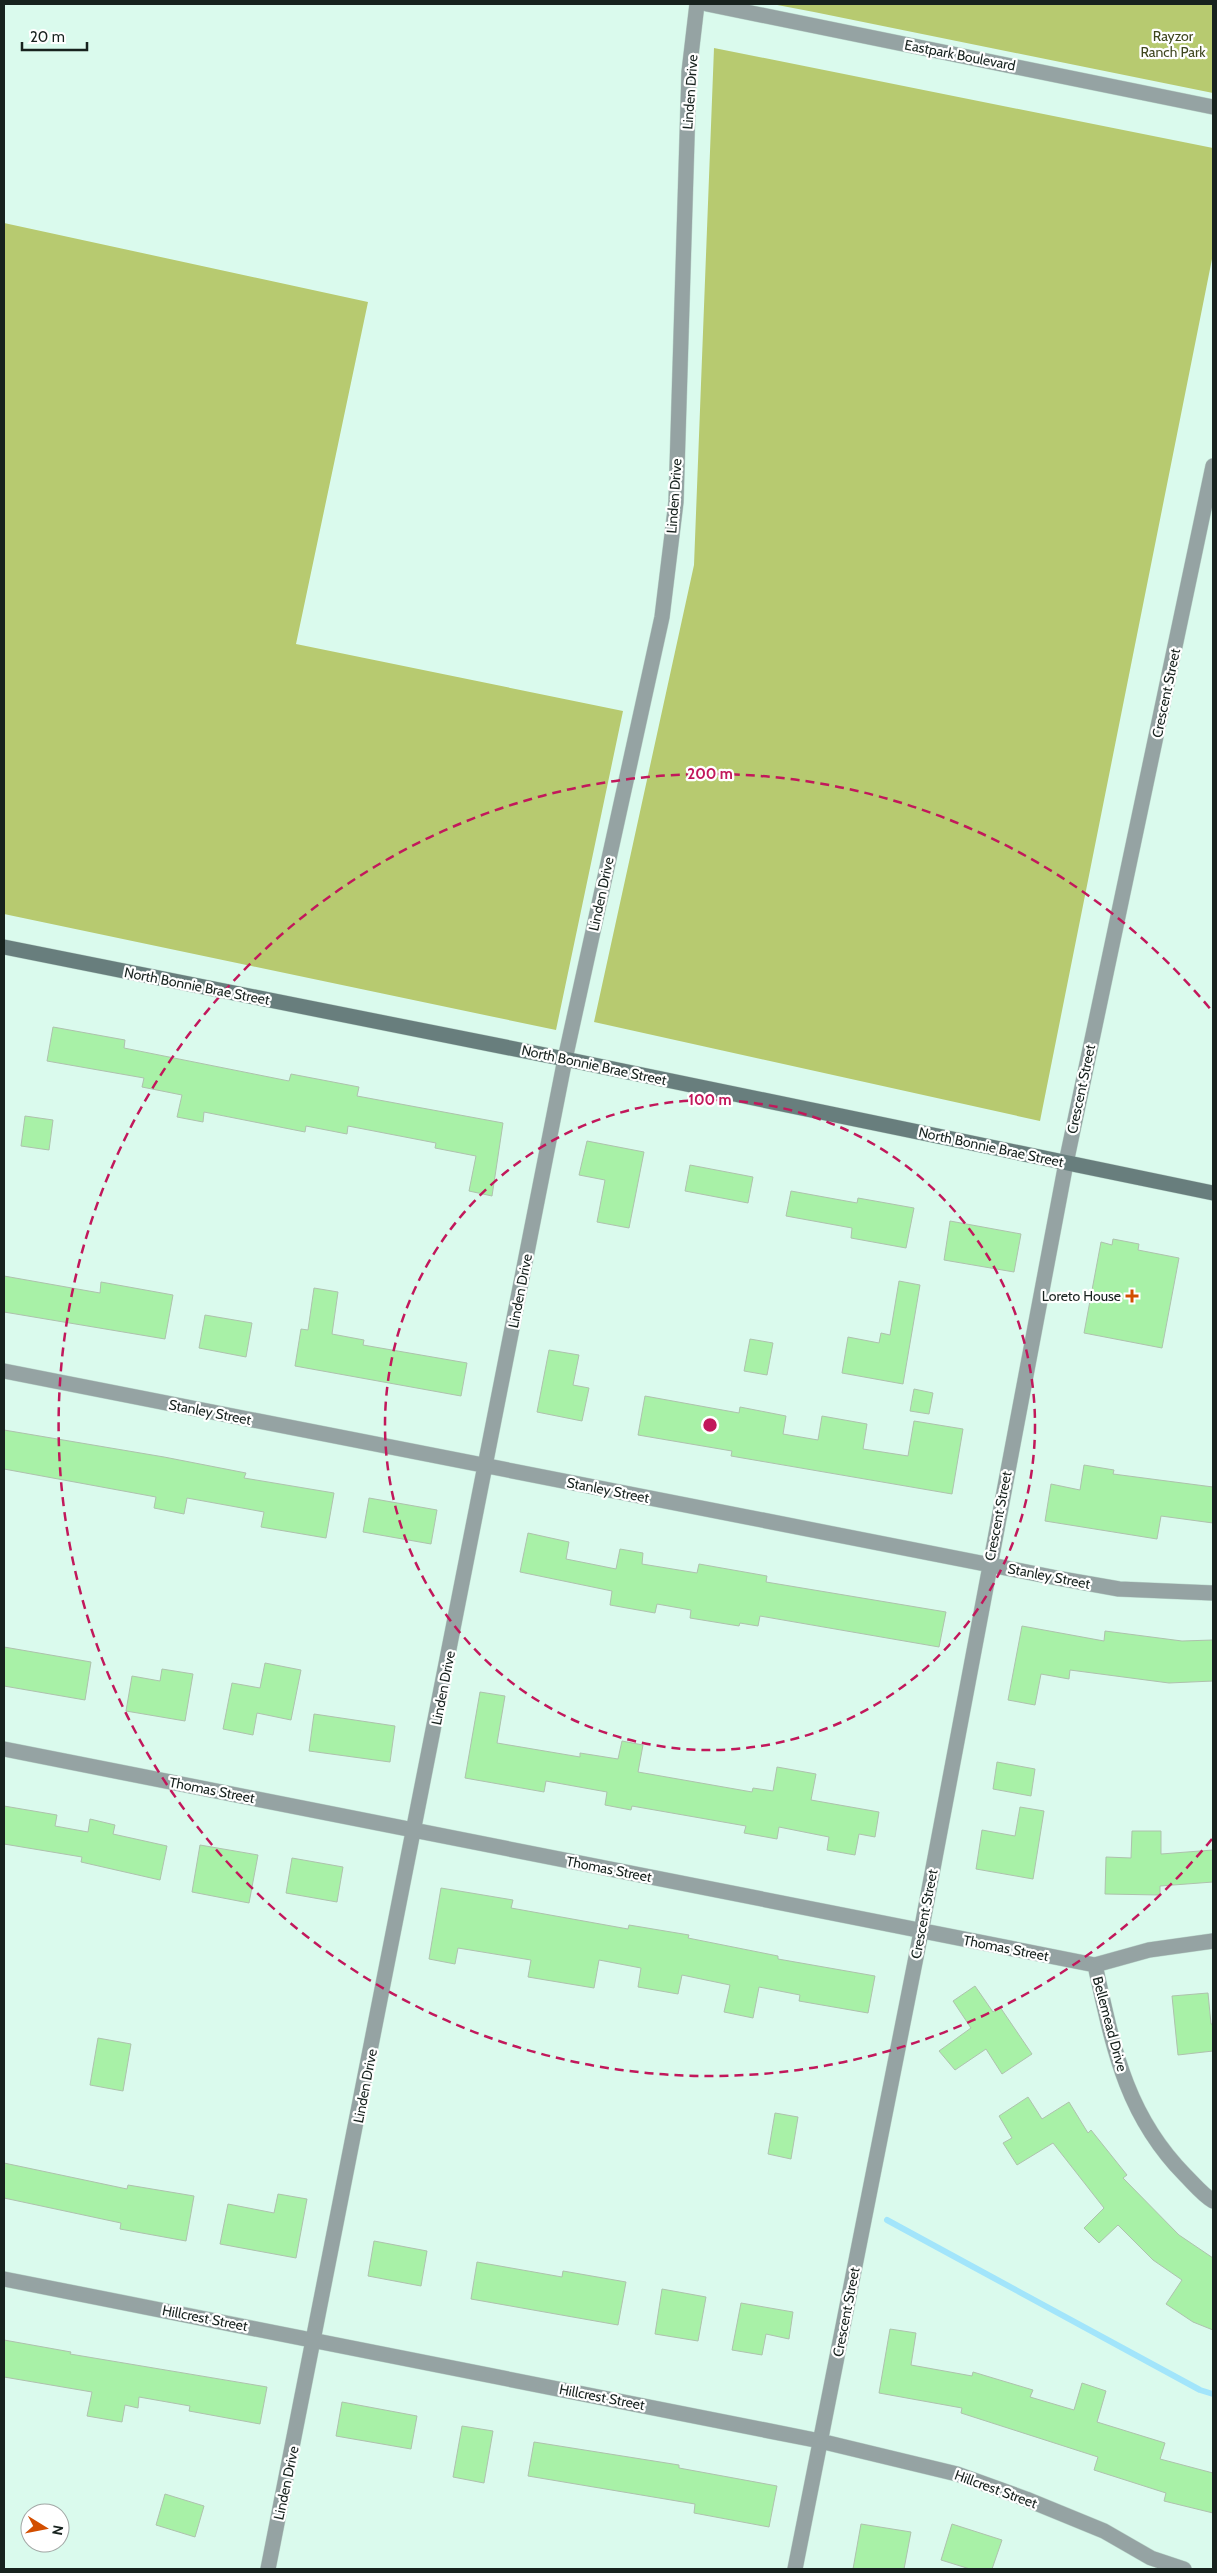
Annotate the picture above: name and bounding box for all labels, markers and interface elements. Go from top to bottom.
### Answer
scale bar [22,20,88,52]
park label: Rayzor Ranch Park [1140,27,1206,61]
text: 20 m [30,28,65,46]
street label: Eastpark Boulevard [903,35,1017,75]
street label: Linden Drive [678,54,702,130]
street label: Linden Drive [662,458,686,534]
street label: Crescent Street [1148,646,1184,739]
text: 200 m [687,765,733,783]
street label: Linden Drive [584,855,618,933]
street label: North Bonnie Brae Street [123,963,272,1009]
street label: North Bonnie Brae Street [520,1041,668,1089]
street label: Crescent Street [1063,1042,1099,1135]
text: 100 m [688,1091,732,1109]
street label: North Bonnie Brae Street [917,1123,1065,1171]
street label: Linden Drive [504,1252,536,1330]
place label: Loreto House [1042,1287,1121,1305]
marker: Loreto House [1125,1289,1139,1303]
street label: Stanley Street [167,1395,253,1429]
centre of rings [701,1416,719,1434]
street label: Crescent Street [981,1469,1016,1562]
street label: Stanley Street [565,1473,651,1507]
street label: Stanley Street [1006,1559,1092,1593]
street label: Linden Drive [427,1649,459,1727]
street label: Thomas Street [168,1773,256,1807]
street label: Thomas Street [565,1852,653,1886]
street label: Crescent Street [907,1867,942,1960]
street label: Thomas Street [962,1931,1050,1965]
street label: Bellemead Drive [1089,1974,1131,2074]
street label: Linden Drive [349,2047,381,2125]
street label: Crescent Street [829,2265,864,2358]
street label: Hillcrest Street [161,2301,250,2335]
street label: Hillcrest Street [558,2380,647,2414]
street label: Linden Drive [269,2444,303,2522]
street label: Hillcrest Street [952,2466,1040,2512]
north arrow [20,2503,70,2553]
text: N [48,2524,68,2537]

